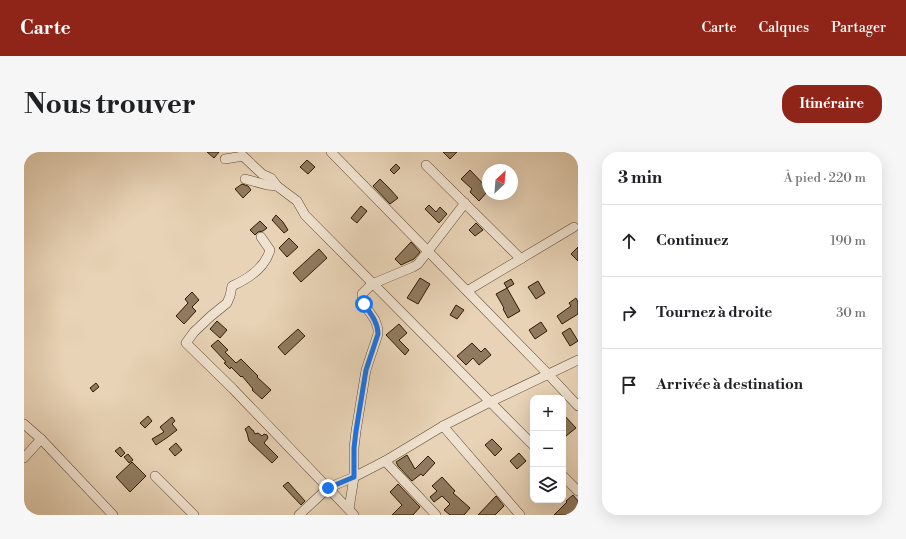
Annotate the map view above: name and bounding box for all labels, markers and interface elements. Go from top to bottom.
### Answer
text: Carte [20,16,71,40]
text: Carte [701,19,736,37]
text: Calques [758,19,809,37]
text: Partager [831,19,886,37]
button: Itinéraire [782,85,882,123]
text: Nous trouver [24,87,196,122]
north arrow [482,164,518,200]
text: 3 min [618,167,662,189]
text: À pied · 220 m [784,170,866,186]
icon: ahead [618,230,640,252]
text: Continuez [656,231,728,250]
text: 190 m [830,233,866,249]
route start [355,295,373,313]
icon: right [618,302,640,324]
text: Tournez à droite [656,303,772,322]
text: 30 m [836,305,866,321]
icon: arrive [618,374,640,396]
text: Arrivée à destination [656,375,803,394]
map controls [530,395,566,503]
button: + [530,395,566,431]
button: − [530,431,566,467]
button: layers [530,467,566,503]
route end [319,479,337,497]

